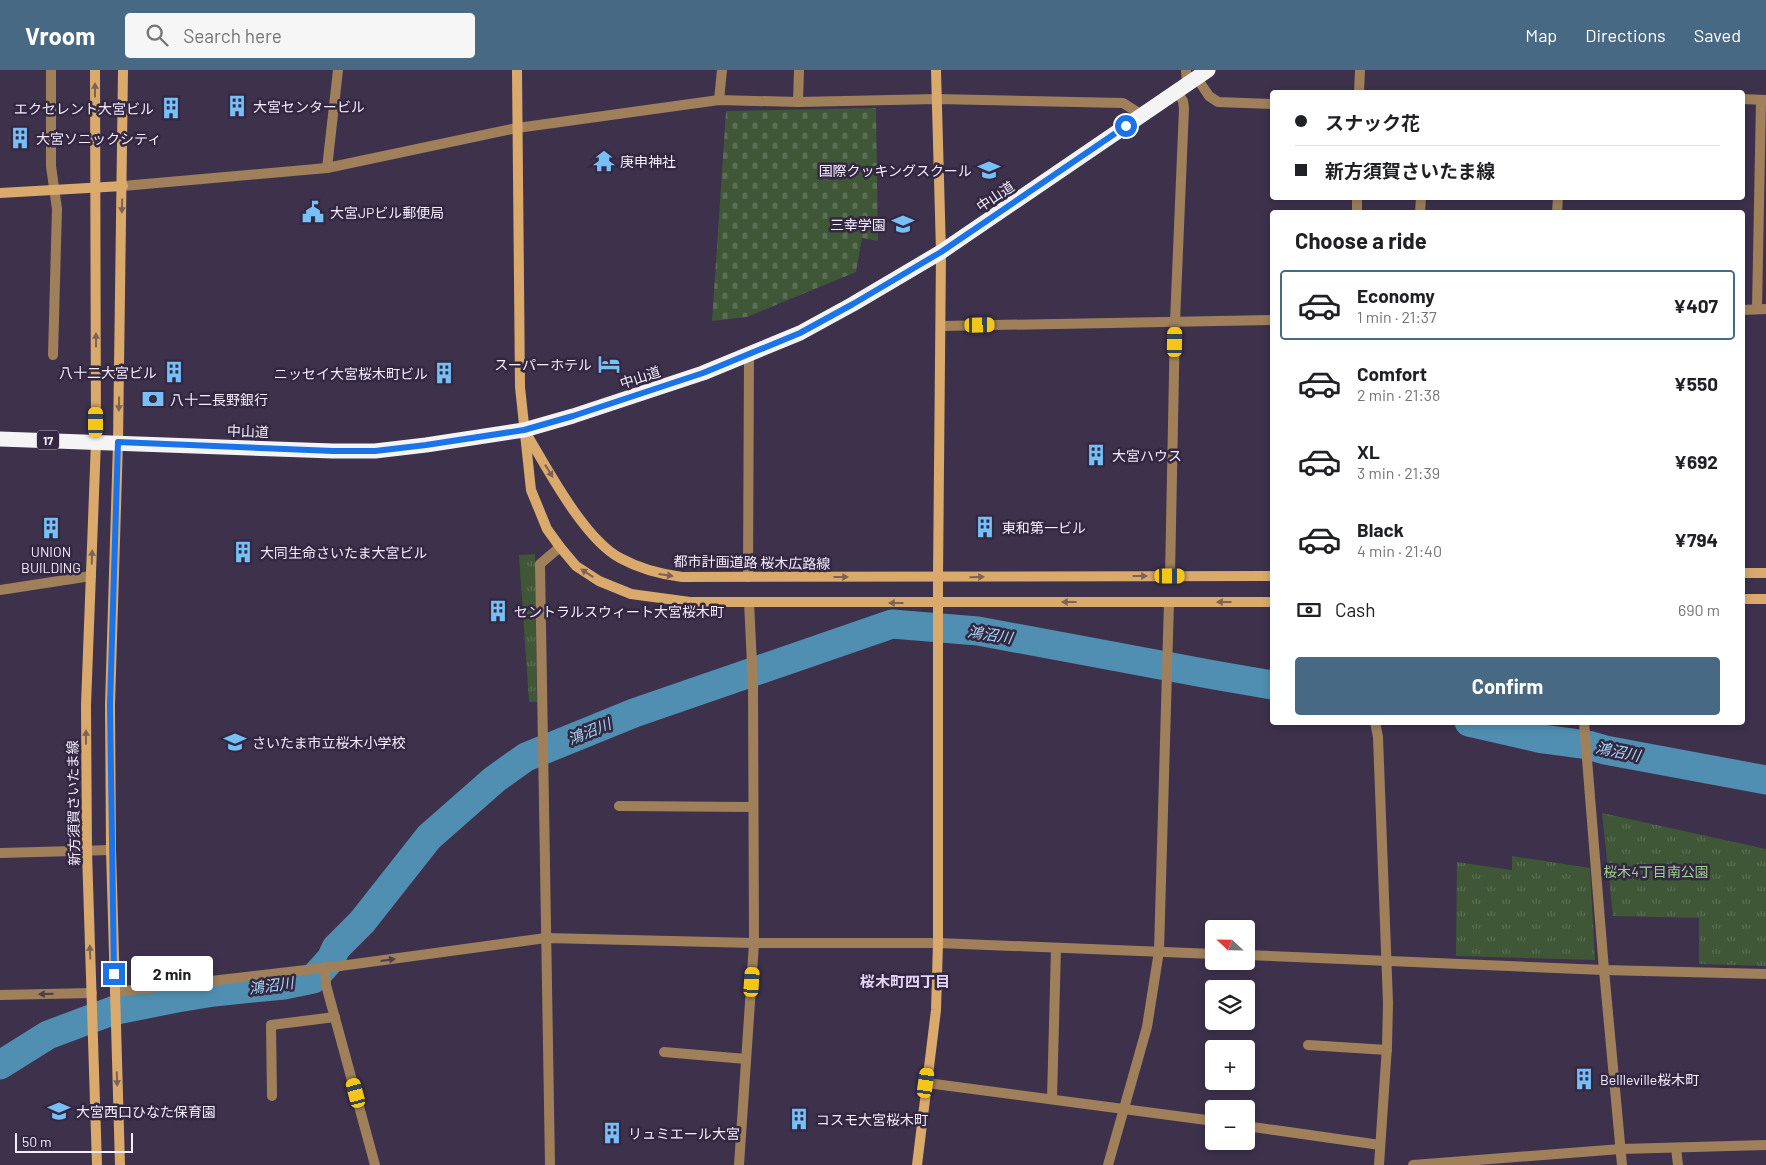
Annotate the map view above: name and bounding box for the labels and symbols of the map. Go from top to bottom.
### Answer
one-way arrow [91,82,99,98]
building icon: 大宮センタービル [224,93,250,119]
building icon: エクセレント大宮ビル [158,95,184,121]
place label: 大宮センタービル [253,98,365,115]
place label: エクセレント大宮ビル [14,100,154,117]
route start [1115,115,1137,137]
building icon: 大宮ソニックシティ [7,125,33,151]
place label: 大宮ソニックシティ [36,130,161,147]
temple icon: 庚申神社 [591,148,617,174]
place label: 庚申神社 [620,153,676,170]
school or university icon: 国際クッキングスクール [976,157,1002,183]
place label: 国際クッキングスクール [818,162,972,179]
street label: 中山道 [973,177,1017,215]
one-way arrow [118,198,126,214]
public building icon: 大宮JPビル郵便局 [300,199,326,225]
place label: 大宮JPビル郵便局 [330,204,444,221]
school or university icon: 三幸学園 [890,211,916,237]
place label: 三幸学園 [830,216,886,233]
car [964,317,995,333]
car [1167,327,1182,357]
one-way arrow [92,332,100,348]
hotel icon: スーパーホテル [596,351,622,377]
place label: スーパーホテル [494,356,592,373]
building icon: 八十二大宮ビル [161,359,187,385]
building icon: ニッセイ大宮桜木町ビル [431,360,457,386]
street label: 中山道 [617,362,663,392]
place label: 八十二大宮ビル [59,364,157,381]
place label: ニッセイ大宮桜木町ビル [274,365,428,382]
bank icon: 八十二長野銀行 [140,386,166,412]
place label: 八十二長野銀行 [170,391,268,408]
one-way arrow [115,396,123,412]
car [88,407,103,437]
street label: 中山道 [227,422,269,440]
road number: 17 [37,430,59,450]
building icon: 大宮ハウス [1083,442,1109,468]
place label: 大宮ハウス [1112,447,1182,464]
one-way arrow [544,465,554,478]
building icon: 東和第一ビル [972,514,998,540]
building icon: UNION BUILDING [38,515,64,541]
place label: 東和第一ビル [1002,519,1086,536]
building icon: 大同生命さいたま大宮ビル [230,539,256,565]
place label: UNION BUILDING [21,543,81,576]
place label: 大同生命さいたま大宮ビル [260,544,428,561]
one-way arrow [88,549,96,565]
street label: 都市計画道路 桜木広路線 [673,552,831,572]
one-way arrow [581,568,594,578]
car [1155,569,1185,584]
one-way arrow [658,571,674,579]
one-way arrow [1132,572,1148,580]
one-way arrow [833,573,849,581]
one-way arrow [970,573,986,581]
building icon: セントラルスウィート大宮桜木町 [485,598,511,624]
one-way arrow [1061,598,1077,606]
one-way arrow [1216,598,1232,606]
one-way arrow [887,599,903,607]
place label: セントラルスウィート大宮桜木町 [514,603,724,620]
water label: 鴻沼川 [966,622,1016,647]
water label: 鴻沼川 [565,713,615,748]
one-way arrow [82,729,90,745]
school or university icon: さいたま市立桜木小学校 [222,729,248,755]
place label: さいたま市立桜木小学校 [252,734,406,751]
water label: 鴻沼川 [1594,738,1644,765]
street label: 新方須賀さいたま線 [63,740,83,866]
park label: 桜木4丁目南公園 [1603,863,1709,880]
north arrow [1205,920,1255,970]
one-way arrow [86,944,94,960]
one-way arrow [380,955,396,963]
callout: 2 min [132,956,214,992]
route end [103,963,125,985]
car [743,967,760,997]
district label: 桜木町四丁目 [860,972,950,990]
water label: 鴻沼川 [247,973,297,997]
one-way arrow [38,990,54,998]
building icon: Bellleville桜木町 [1571,1066,1597,1092]
car [916,1067,935,1099]
one-way arrow [114,1071,122,1087]
place label: Bellleville桜木町 [1600,1071,1699,1088]
car [344,1077,367,1109]
school or university icon: 大宮西口ひなた保育園 [46,1098,72,1124]
place label: 大宮西口ひなた保育園 [76,1103,216,1120]
building icon: コスモ大宮桜木町 [786,1106,812,1132]
place label: コスモ大宮桜木町 [816,1111,928,1128]
building icon: リュミエール大宮 [599,1120,625,1146]
place label: リュミエール大宮 [628,1125,740,1142]
scale bar [15,1130,132,1153]

